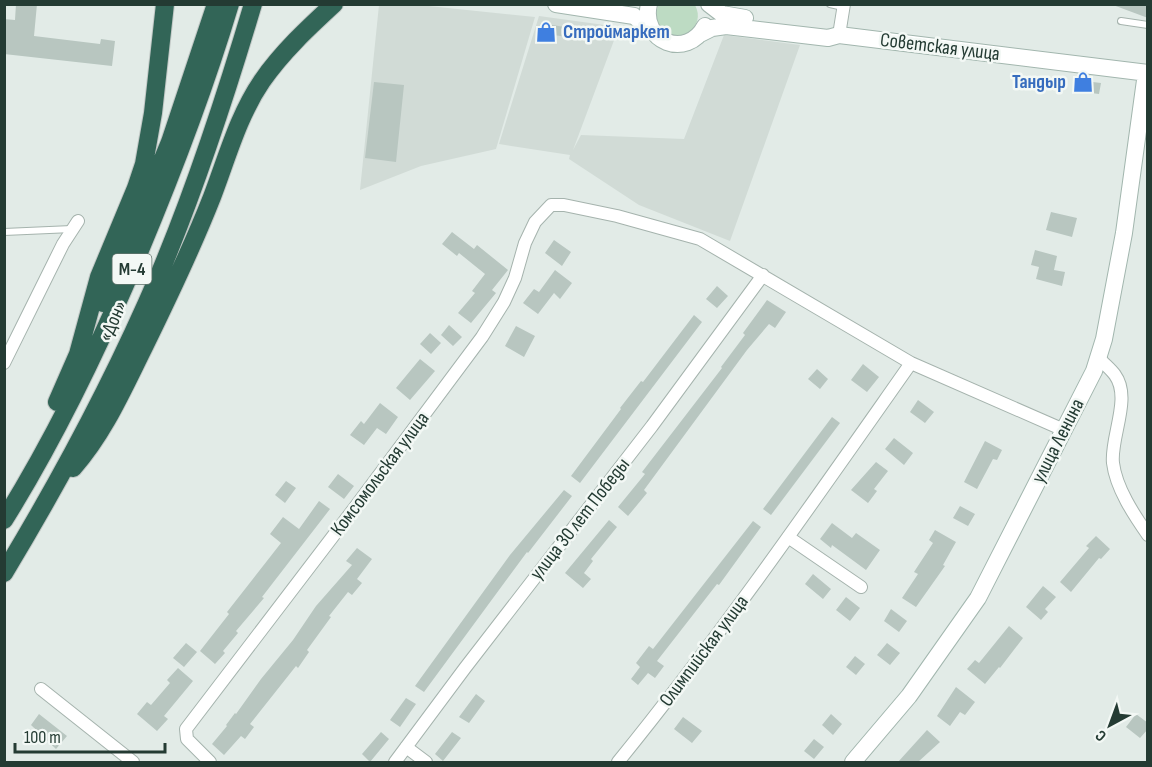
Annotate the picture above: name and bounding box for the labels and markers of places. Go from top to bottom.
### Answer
shop icon: Строймаркет [534,20,558,44]
place label: Строймаркет [563,20,670,44]
place label: Тандыр [1012,70,1066,94]
shop icon: Тандыр [1071,70,1095,94]

